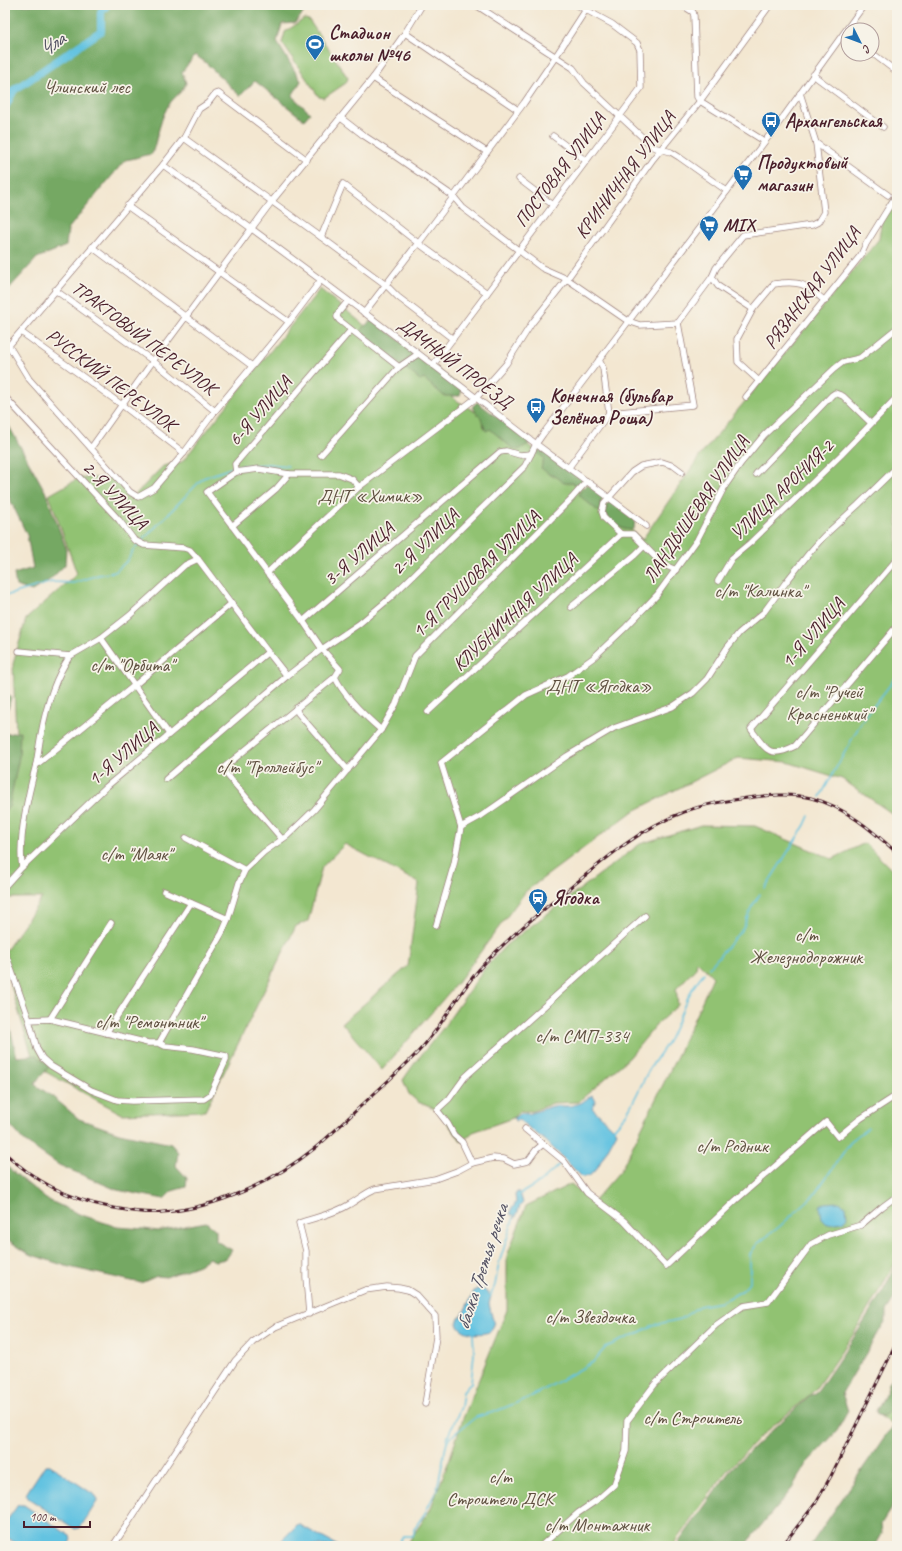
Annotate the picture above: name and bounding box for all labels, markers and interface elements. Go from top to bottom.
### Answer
place label: Стадион школы №46 [329,21,412,67]
north arrow [840,22,880,62]
water label: Чла [34,25,72,62]
sports icon: Стадион школы №46 [304,33,326,61]
text: С [859,42,874,57]
park label: Члинский лес [44,75,131,99]
street label: КРИНИЧНАЯ УЛИЦА [569,105,682,243]
street label: ПОСТОВАЯ УЛИЦА [509,107,612,232]
place label: Архангельская [785,109,883,133]
bus stop icon: Архангельская [760,110,782,138]
place label: Продуктовый магазин [757,151,849,197]
supermarket icon: Продуктовый магазин [732,163,754,191]
place label: MIX [723,213,757,237]
supermarket icon: MIX [698,214,720,242]
street label: РЯЗАНСКАЯ УЛИЦА [758,221,867,354]
street label: ТРАКТОВЫЙ ПЕРЕУЛОК [67,276,224,402]
street label: ДАЧНЫЙ ПРОЕЗД [393,312,519,415]
street label: РУССКИЙ ПЕРЕУЛОК [41,323,183,439]
street label: 6-Я УЛИЦА [223,370,298,451]
place label: Конечная (бульвар Зелёная Роща) [550,384,673,430]
bus stop icon: Конечная (бульвар Зелёная Роща) [525,396,547,424]
street label: ЛАНДЫШЕВАЯ УЛИЦА [638,431,754,587]
street label: УЛИЦА АРОНИЯ-2 [725,434,840,545]
street label: 2-Я УЛИЦА [77,456,154,535]
park label: ДНТ «Химик» [317,484,423,508]
street label: 2-Я УЛИЦА [386,503,465,580]
street label: 1-Я ГРУШОВАЯ УЛИЦА [407,505,545,643]
street label: 3-Я УЛИЦА [319,516,400,591]
street label: КЛУБНИЧНАЯ УЛИЦА [447,547,584,676]
park label: с/т "Калинка" [714,579,809,603]
street label: 1-Я УЛИЦА [776,592,851,673]
park label: с/т "Орбита" [90,653,177,677]
park label: ДНТ «Ягодка» [546,674,652,698]
park label: с/т "Ручей Красненький" [787,680,875,726]
street label: 1-Я УЛИЦА [83,716,164,791]
park label: с/т "Троллейбус" [216,755,321,779]
park label: с/т "Маяк" [100,842,175,866]
place label: Ягодка [552,886,600,910]
station icon: Ягодка [527,887,549,915]
park label: с/т Железнодорожник [750,923,864,969]
park label: с/т "Ремонтник" [95,1010,206,1034]
park label: с/т СМП-334 [535,1024,631,1048]
park label: с/т Родник [696,1134,770,1158]
water label: балка Третья речка [450,1198,515,1333]
park label: с/т Звездочка [545,1305,637,1329]
park label: с/т Строитель [643,1406,742,1430]
park label: с/т Строитель ДСК [447,1465,557,1511]
scale bar [24,1503,90,1529]
text: 100 m [30,1509,57,1525]
park label: с/т Монтажник [544,1513,651,1537]

